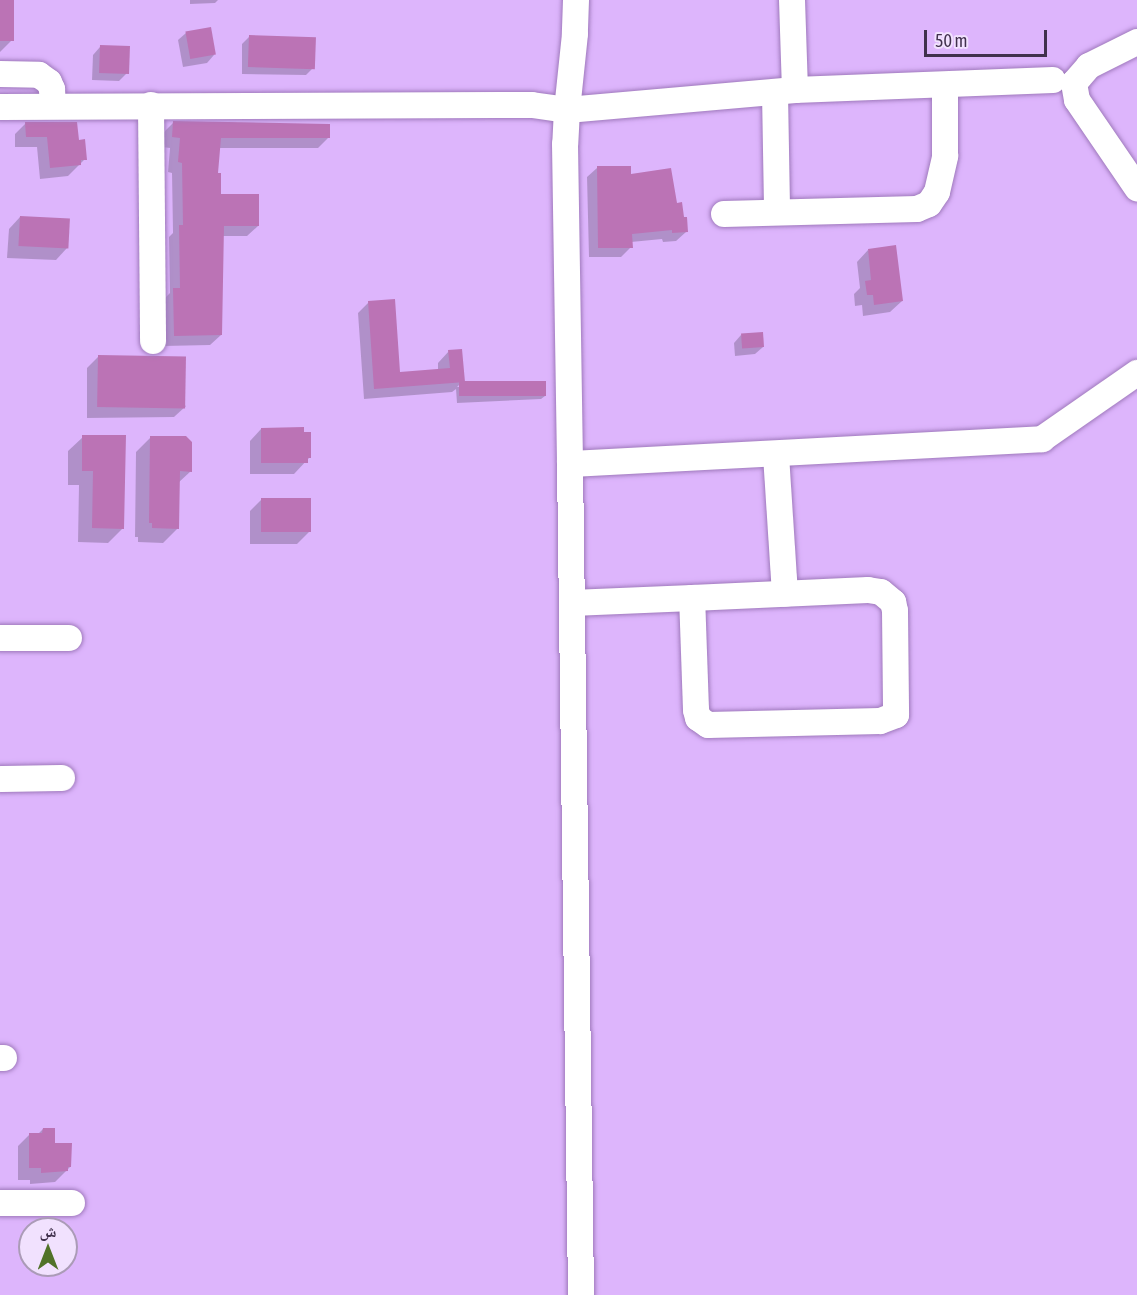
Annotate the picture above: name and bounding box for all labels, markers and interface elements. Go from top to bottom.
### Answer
scale bar [927,18,1050,56]
text: 50 m [935,30,967,51]
north arrow [18,1217,78,1277]
text: ش [40,1222,56,1240]

